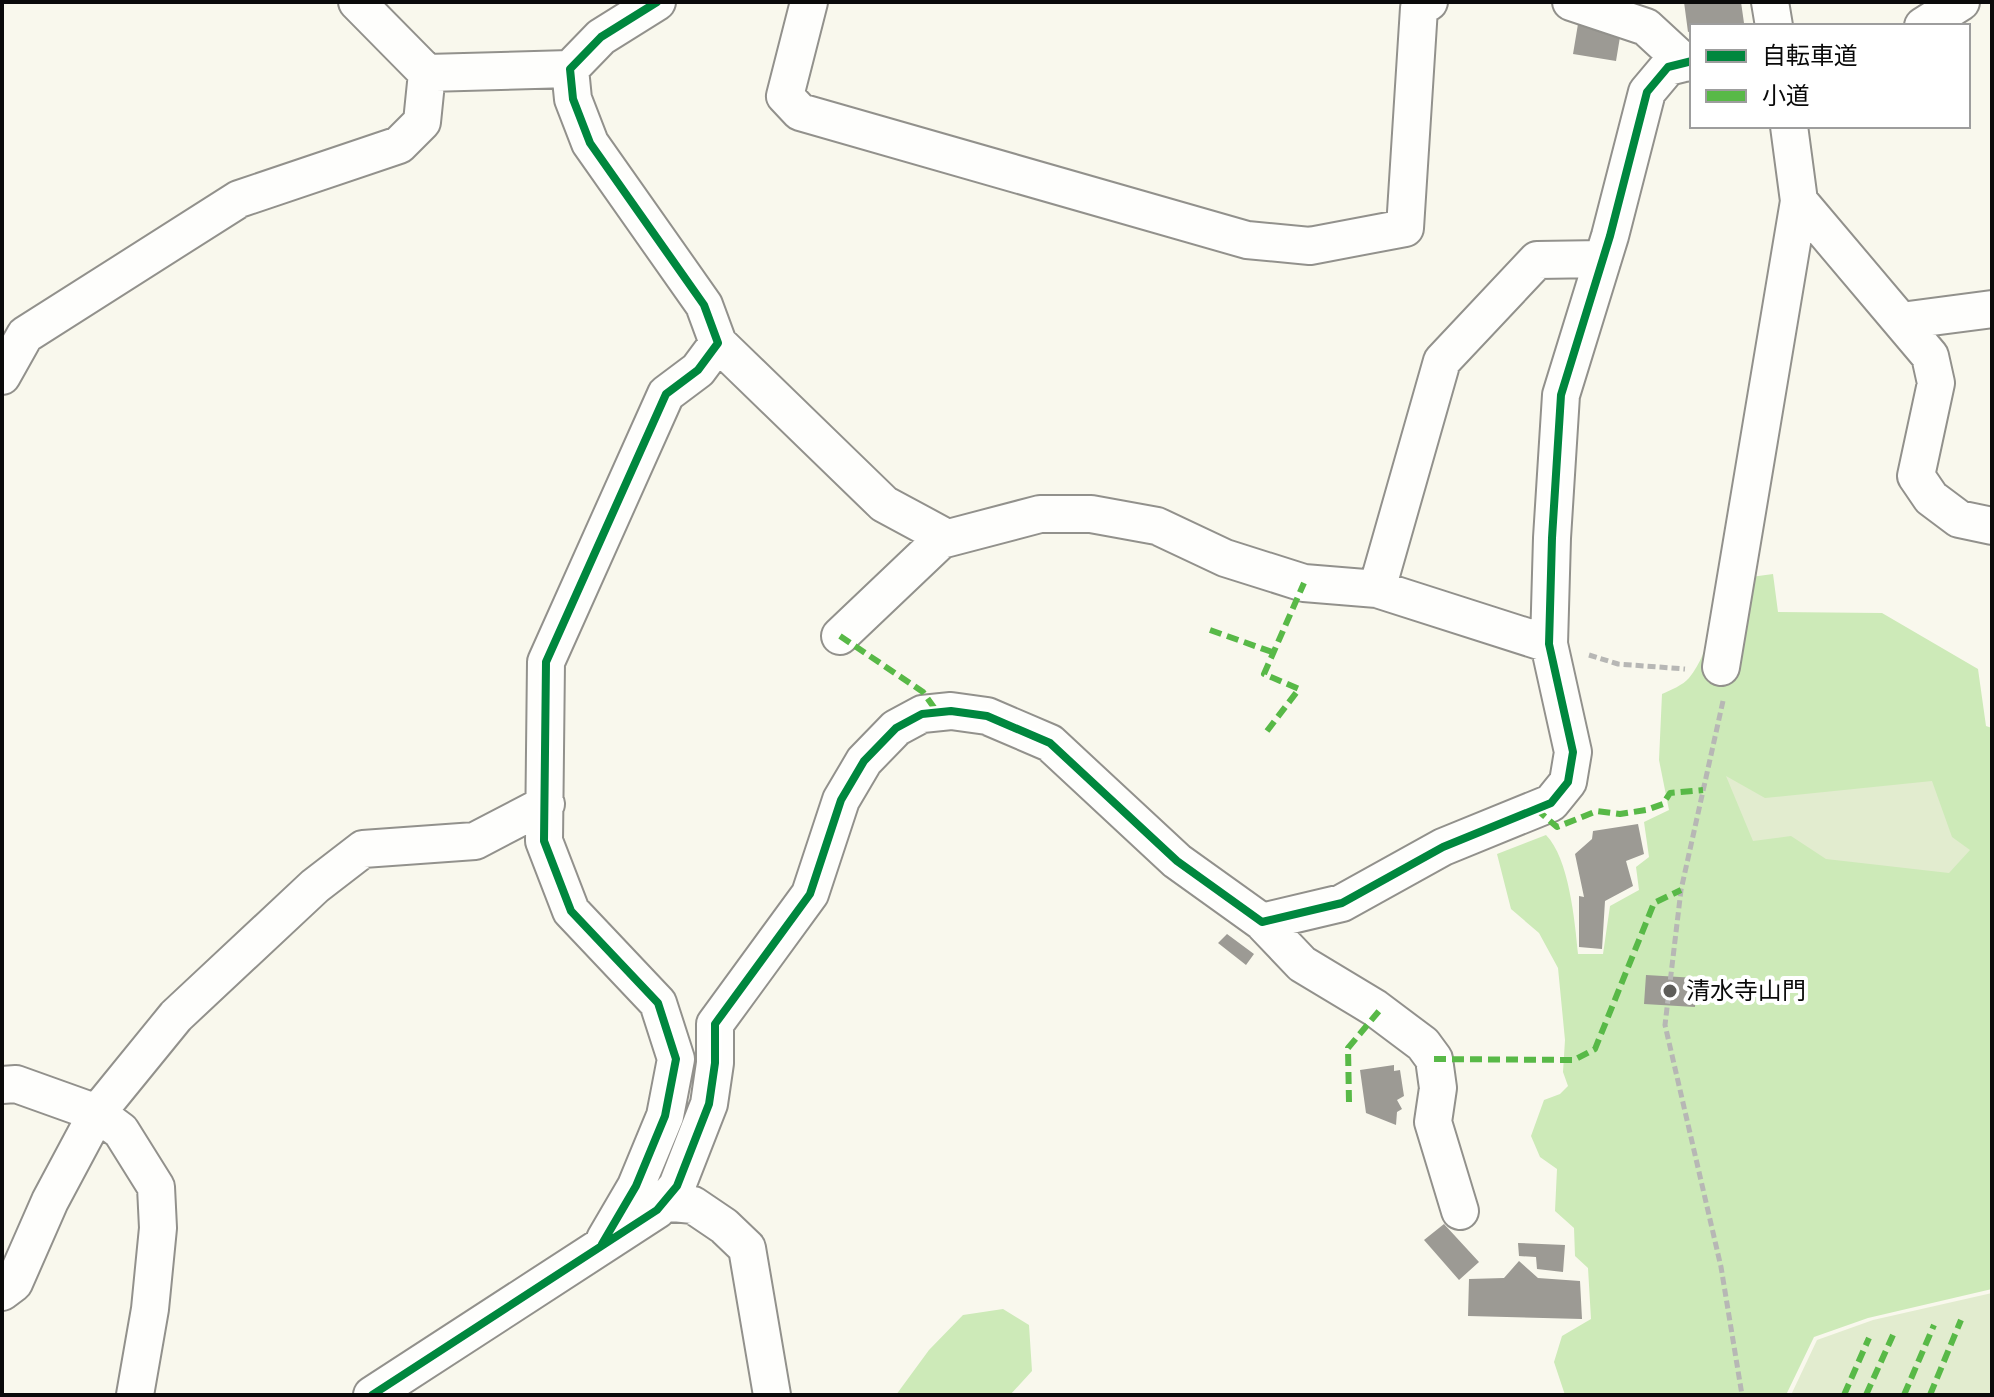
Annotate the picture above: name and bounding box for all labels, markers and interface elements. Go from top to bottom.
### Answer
legend [1690,24,1970,128]
text: 自転車道 [1762,42,1858,69]
text: 小道 [1762,82,1810,109]
place label: 清水寺山門 [1686,977,1806,1004]
marker: 清水寺山門 [1661,982,1679,1000]

